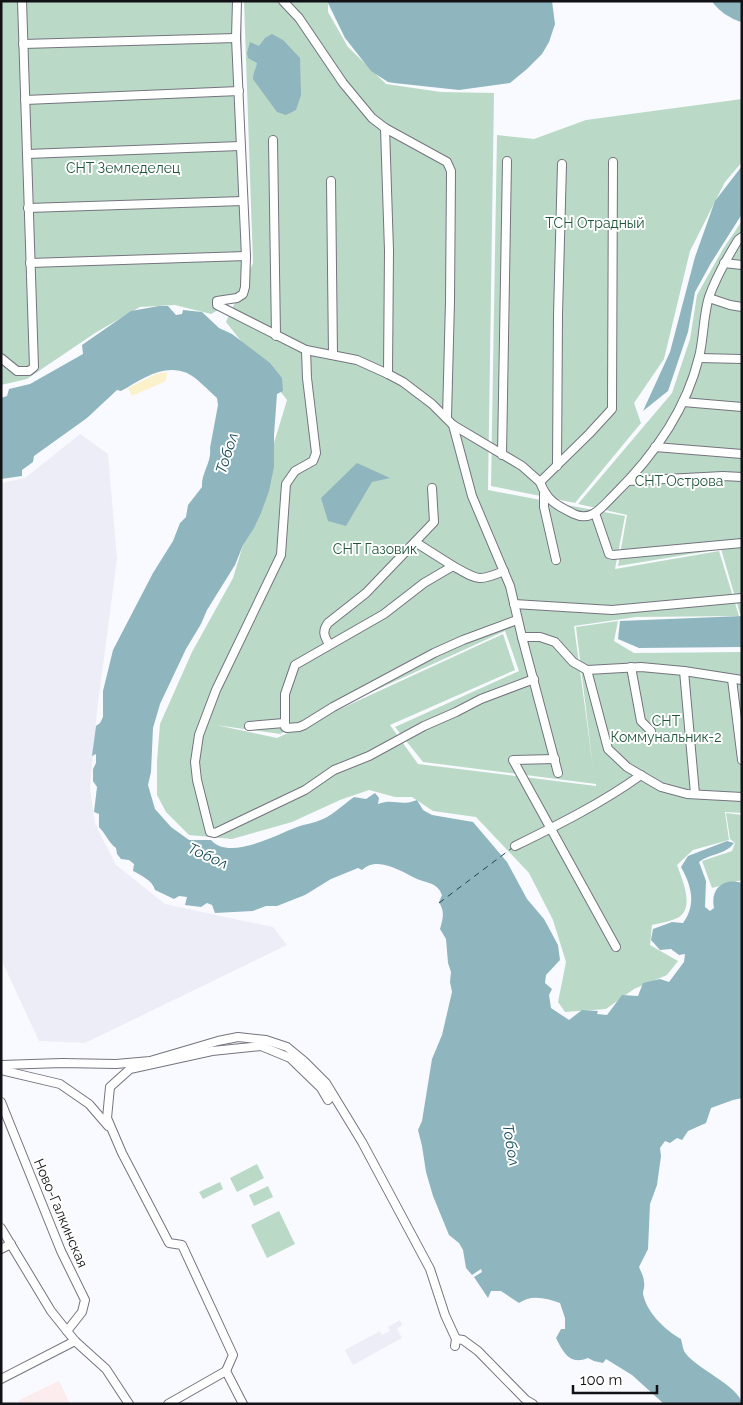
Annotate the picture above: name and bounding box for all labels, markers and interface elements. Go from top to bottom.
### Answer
park label: СНТ Земледелец [66,160,180,176]
park label: ТСН Отрадный [545,215,645,231]
water label: Тобол [212,430,242,476]
park label: СНТ Острова [635,473,723,489]
park label: СНТ Газовик [333,541,417,557]
park label: СНТ Коммунальник-2 [611,713,721,745]
water label: Тобол [185,839,231,873]
water label: Тобол [498,1123,524,1167]
street label: Ново-Галкинская [31,1156,91,1270]
scale bar [573,1362,657,1394]
text: 100 m [580,1371,622,1389]

